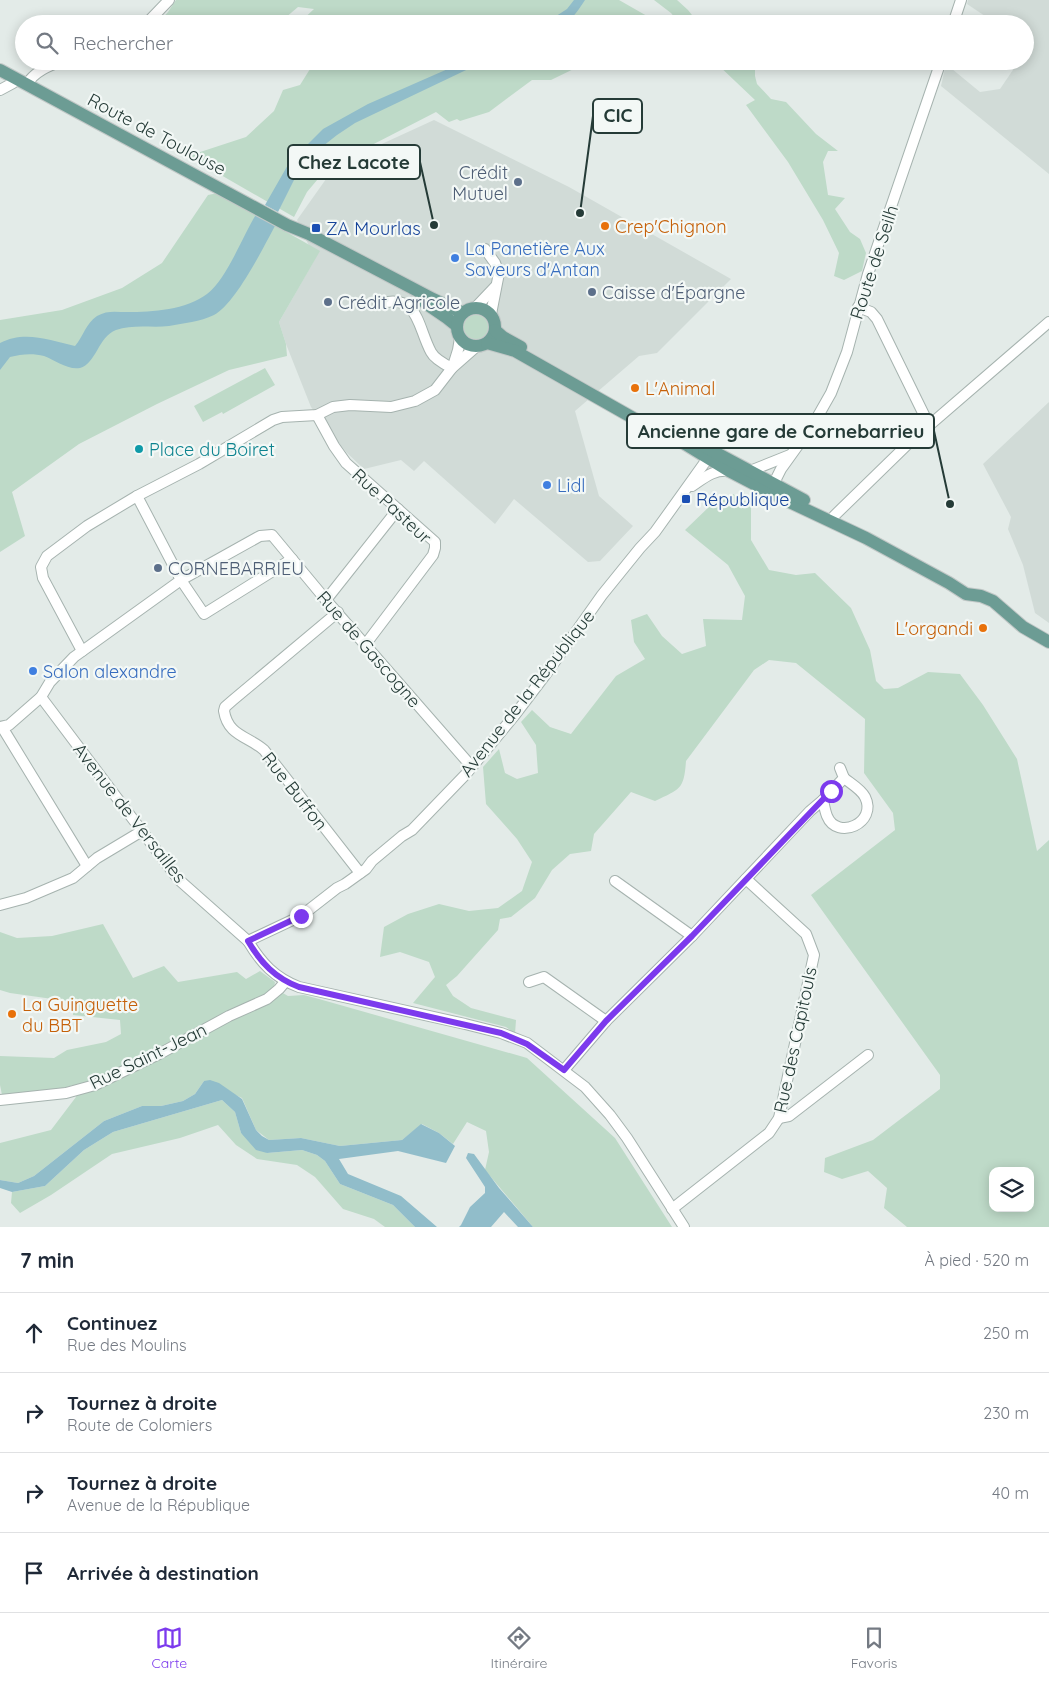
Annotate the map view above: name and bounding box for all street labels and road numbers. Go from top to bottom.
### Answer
street label: Route de Toulouse [84,88,230,180]
street label: Route de Seilh [845,202,903,322]
street label: Rue Pasteur [347,463,437,549]
street label: Rue de Gascogne [312,586,426,712]
street label: Avenue de la République [455,605,599,781]
street label: Avenue de Versailles [68,738,192,888]
street label: Rue Buffon [257,747,333,835]
street label: Rue des Capitouls [768,965,822,1115]
street label: Rue Saint-Jean [86,1018,210,1094]

